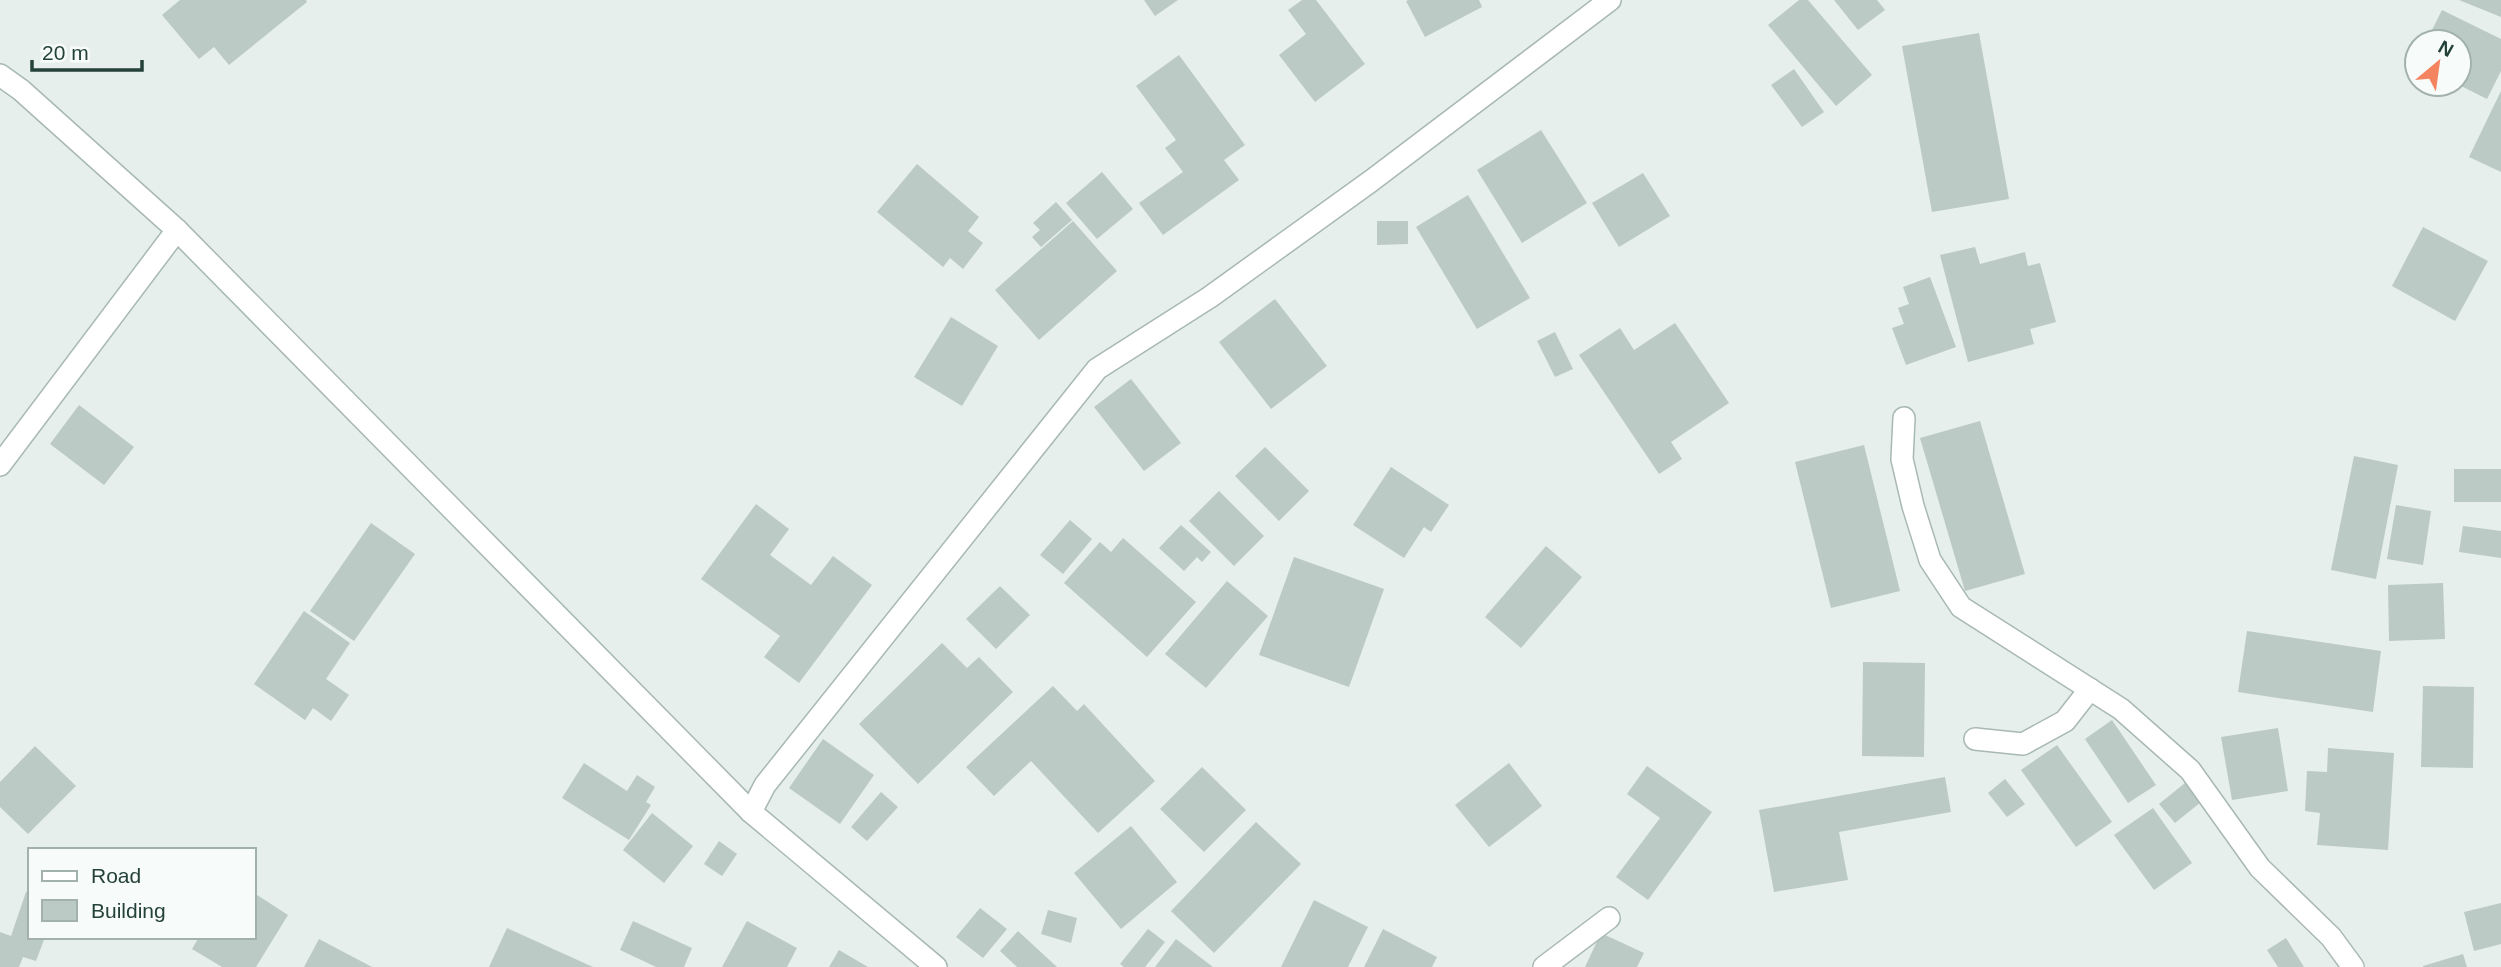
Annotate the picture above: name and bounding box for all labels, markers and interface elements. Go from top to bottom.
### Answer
scale bar [32,28,142,72]
north arrow [2403,28,2473,98]
text: N [2435,36,2457,61]
text: 20 m [42,41,89,64]
legend [28,848,256,939]
text: Road [91,864,141,887]
text: Building [91,899,166,922]

